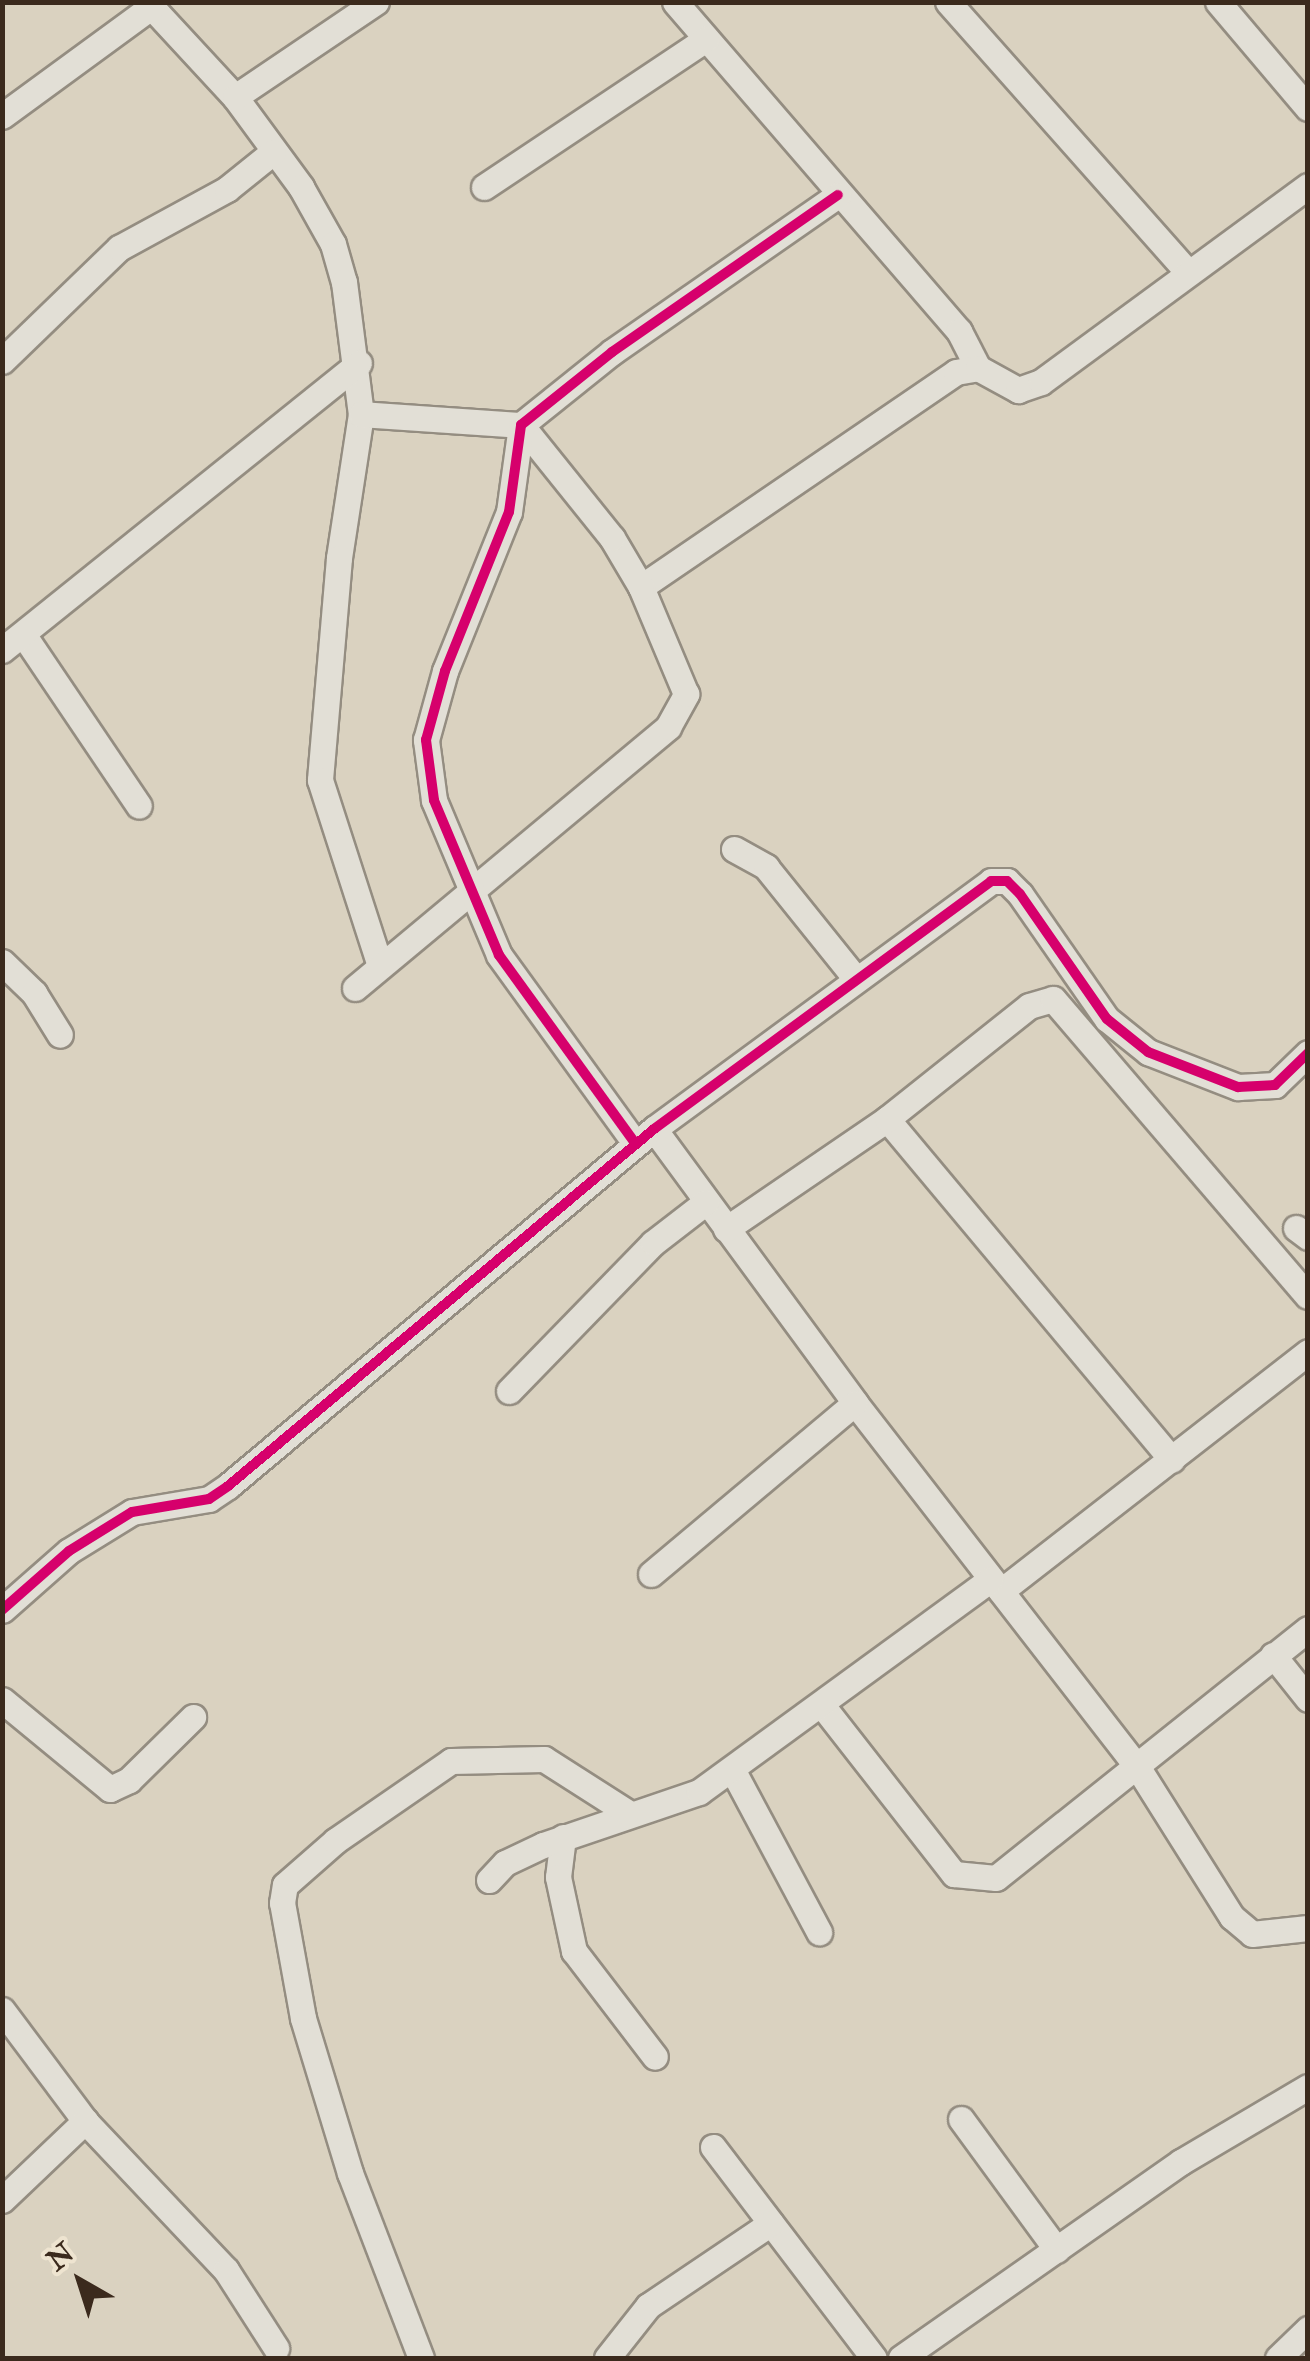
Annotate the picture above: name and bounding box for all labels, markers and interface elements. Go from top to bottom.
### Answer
north arrow [30,2231,130,2331]
text: N [40,2236,82,2279]

